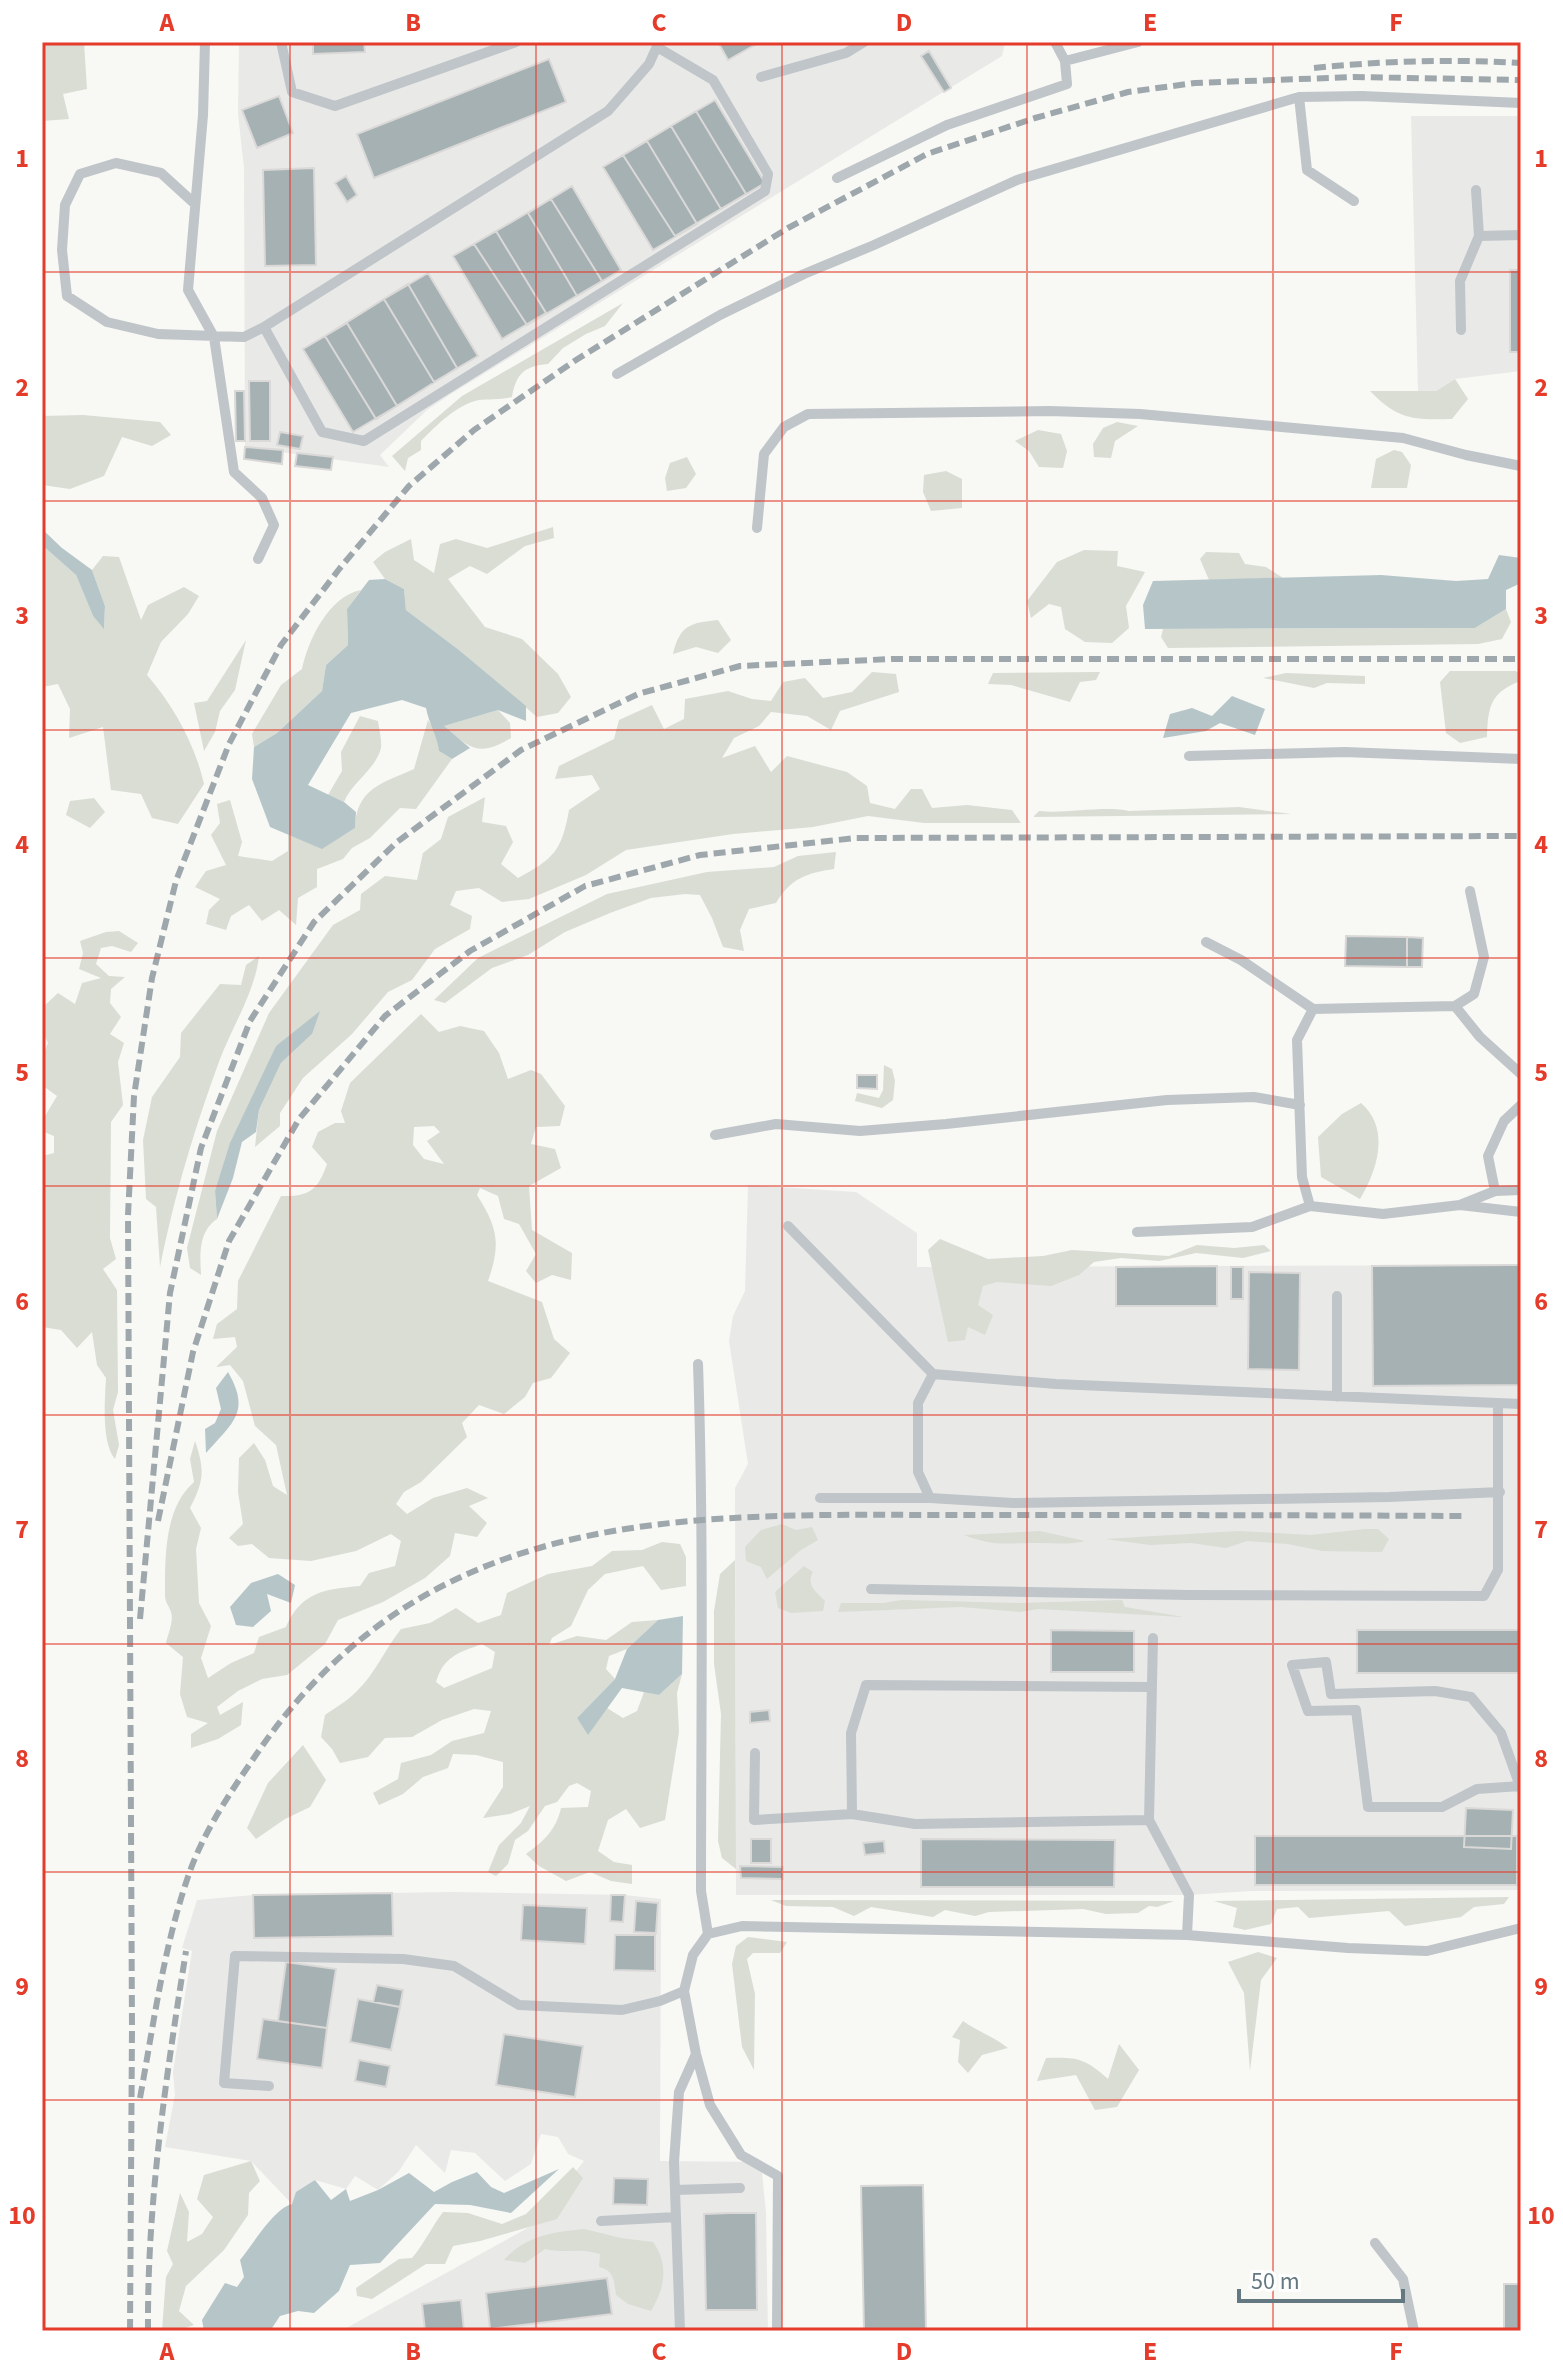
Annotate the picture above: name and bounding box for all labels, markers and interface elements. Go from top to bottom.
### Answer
text: A [159,4,176,41]
text: B [405,4,421,41]
text: C [651,4,667,41]
text: D [896,4,912,41]
text: E [1143,4,1157,41]
text: F [1389,4,1403,41]
text: 1 [15,140,29,177]
text: 1 [1534,140,1548,177]
text: 2 [15,369,29,406]
text: 2 [1534,369,1548,406]
text: 3 [15,597,29,634]
text: 3 [1534,597,1548,634]
text: 4 [15,826,29,863]
text: 4 [1534,826,1548,863]
text: 5 [15,1054,29,1091]
text: 5 [1534,1054,1548,1091]
text: 6 [15,1283,29,1320]
text: 6 [1534,1283,1548,1320]
text: 7 [15,1511,29,1548]
text: 7 [1534,1511,1548,1548]
text: 8 [15,1740,29,1777]
text: 8 [1534,1740,1548,1777]
text: 9 [15,1968,29,2005]
text: 9 [1534,1968,1548,2005]
text: 10 [8,2197,36,2234]
text: 10 [1527,2197,1555,2234]
scale bar [1239,2253,1403,2303]
text: 50 m [1251,2264,1300,2299]
text: A [159,2333,176,2370]
text: B [405,2333,421,2370]
text: C [651,2333,667,2370]
text: D [896,2333,912,2370]
text: E [1143,2333,1157,2370]
text: F [1389,2333,1403,2370]

